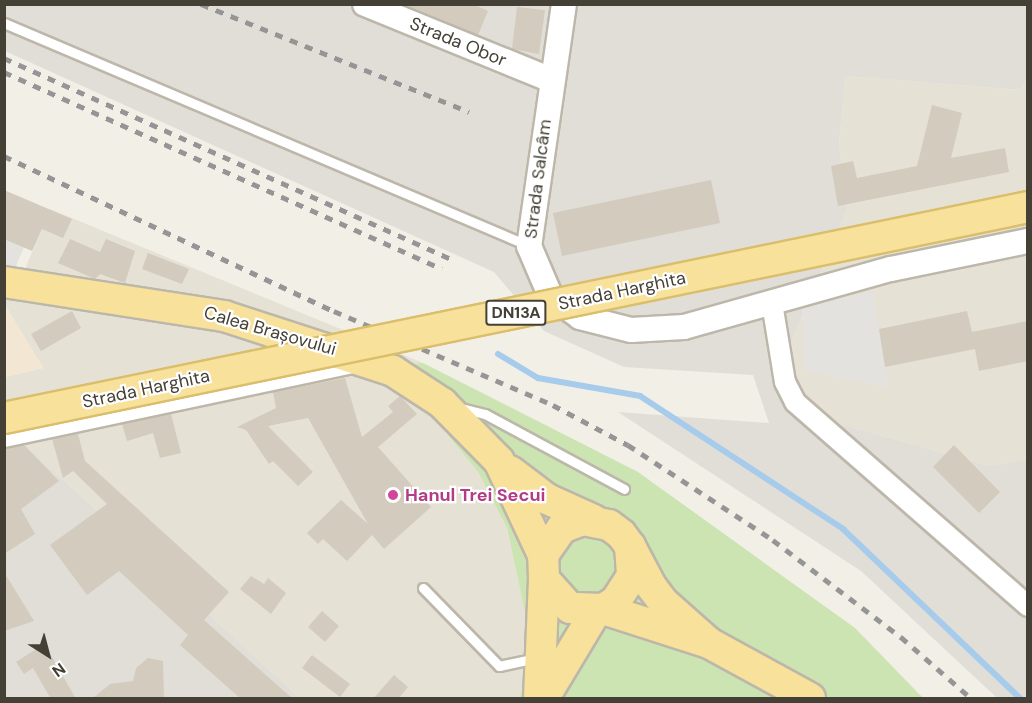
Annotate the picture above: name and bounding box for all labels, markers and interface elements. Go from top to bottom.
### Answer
street label: Strada Obor [407,13,509,71]
street label: Strada Salcâm [520,118,556,240]
street label: Strada Harghita [556,267,688,315]
road number: DN13A [484,300,548,326]
street label: Calea Brașovului [201,302,339,360]
street label: Strada Harghita [80,365,212,413]
place label: Hanul Trei Secui [405,484,545,506]
marker: Hanul Trei Secui [386,488,400,502]
north arrow [18,625,78,685]
text: N [48,658,70,682]

